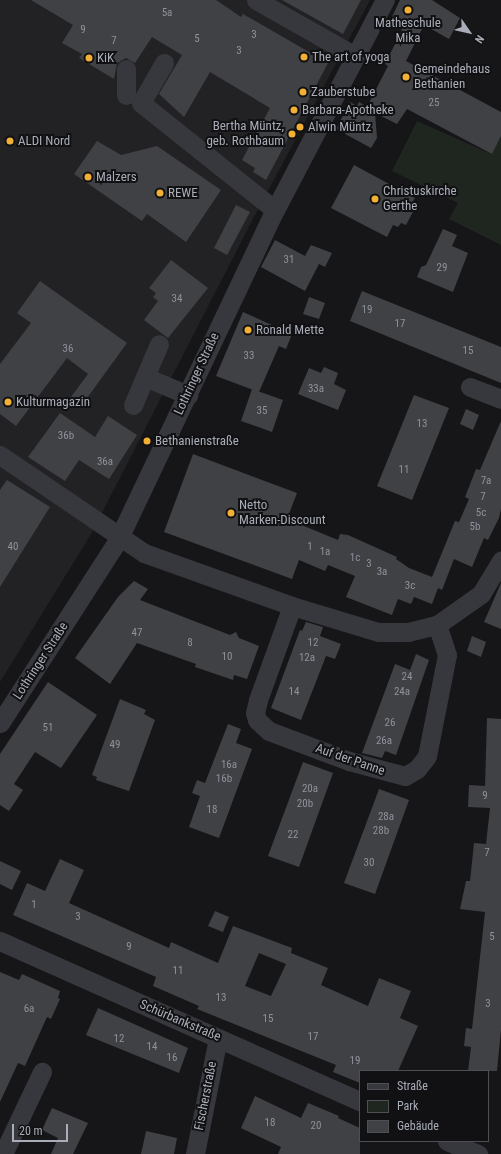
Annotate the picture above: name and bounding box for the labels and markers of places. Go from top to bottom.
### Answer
marker: Matheschule Mika [403,5,413,15]
place label: Matheschule Mika [375,16,441,47]
place label: The art of yoga [312,49,390,65]
place label: KiK [97,50,114,66]
marker: The art of yoga [299,52,309,62]
marker: KiK [84,53,94,63]
place label: Gemeindehaus Bethanien [414,62,490,93]
marker: Gemeindehaus Bethanien [401,72,411,82]
place label: Zauberstube [311,84,375,100]
marker: Zauberstube [298,87,308,97]
place label: Barbara-Apotheke [302,102,394,118]
marker: Barbara-Apotheke [289,105,299,115]
place label: Bertha Müntz, geb. Rothbaum [206,119,284,150]
place label: Alwin Müntz [308,119,371,135]
marker: Alwin Müntz [295,122,305,132]
marker: Bertha Müntz, geb. Rothbaum [287,129,297,139]
place label: ALDI Nord [18,133,70,149]
marker: ALDI Nord [5,136,15,146]
place label: Malzers [96,169,137,185]
marker: Malzers [83,172,93,182]
place label: Christuskirche Gerthe [383,184,457,215]
place label: REWE [168,185,198,201]
marker: REWE [155,188,165,198]
marker: Christuskirche Gerthe [370,194,380,204]
place label: Ronald Mette [256,322,324,338]
marker: Ronald Mette [243,325,253,335]
place label: Kulturmagazin [16,394,90,410]
marker: Kulturmagazin [3,397,13,407]
place label: Bethanienstraße [155,433,239,449]
marker: Bethanienstraße [142,436,152,446]
place label: Netto Marken-Discount [239,498,326,529]
marker: Netto Marken-Discount [226,508,236,518]

